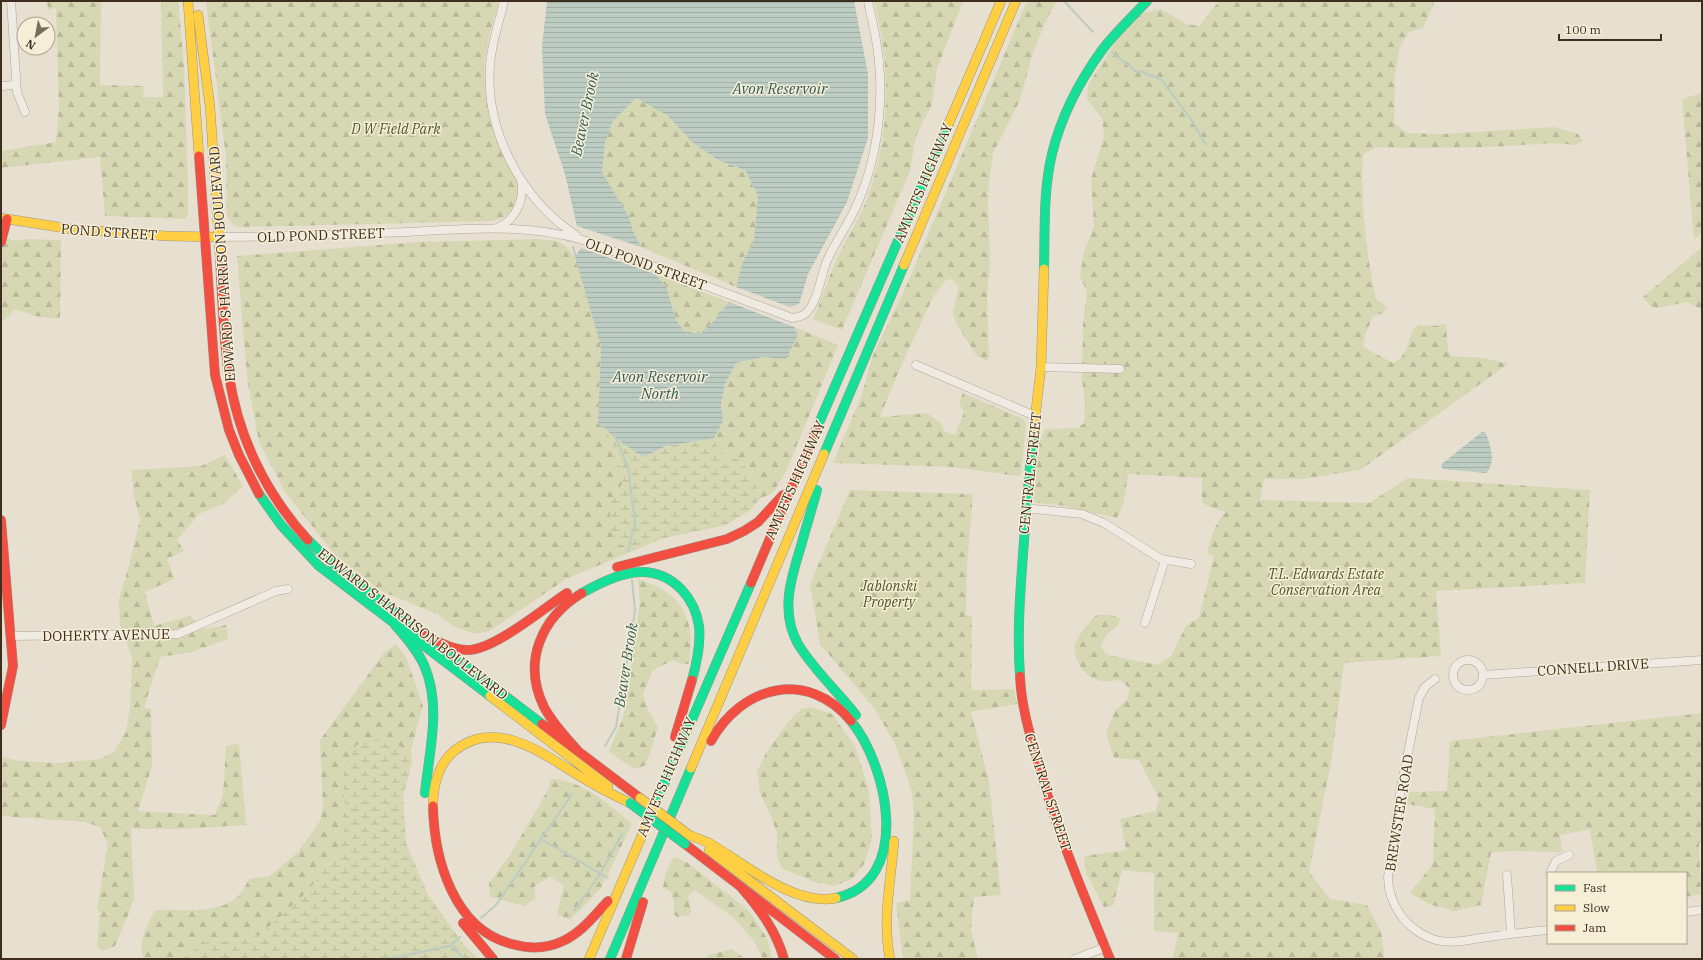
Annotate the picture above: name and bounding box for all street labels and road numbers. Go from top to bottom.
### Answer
street label: AMVETS HIGHWAY [890,120,956,246]
street label: EDWARD S HARRISON BOULEVARD [205,145,239,383]
street label: POND STREET [60,220,158,244]
street label: OLD POND STREET [257,224,385,246]
street label: OLD POND STREET [583,234,709,294]
street label: CENTRAL STREET [1015,411,1045,535]
street label: AMVETS HIGHWAY [761,418,829,542]
street label: EDWARD S HARRISON BOULEVARD [314,544,512,704]
street label: DOHERTY AVENUE [42,625,170,645]
street label: CONNELL DRIVE [1537,654,1649,680]
street label: AMVETS HIGHWAY [633,714,699,840]
street label: CENTRAL STREET [1021,731,1075,853]
street label: BREWSTER ROAD [1381,753,1417,873]

